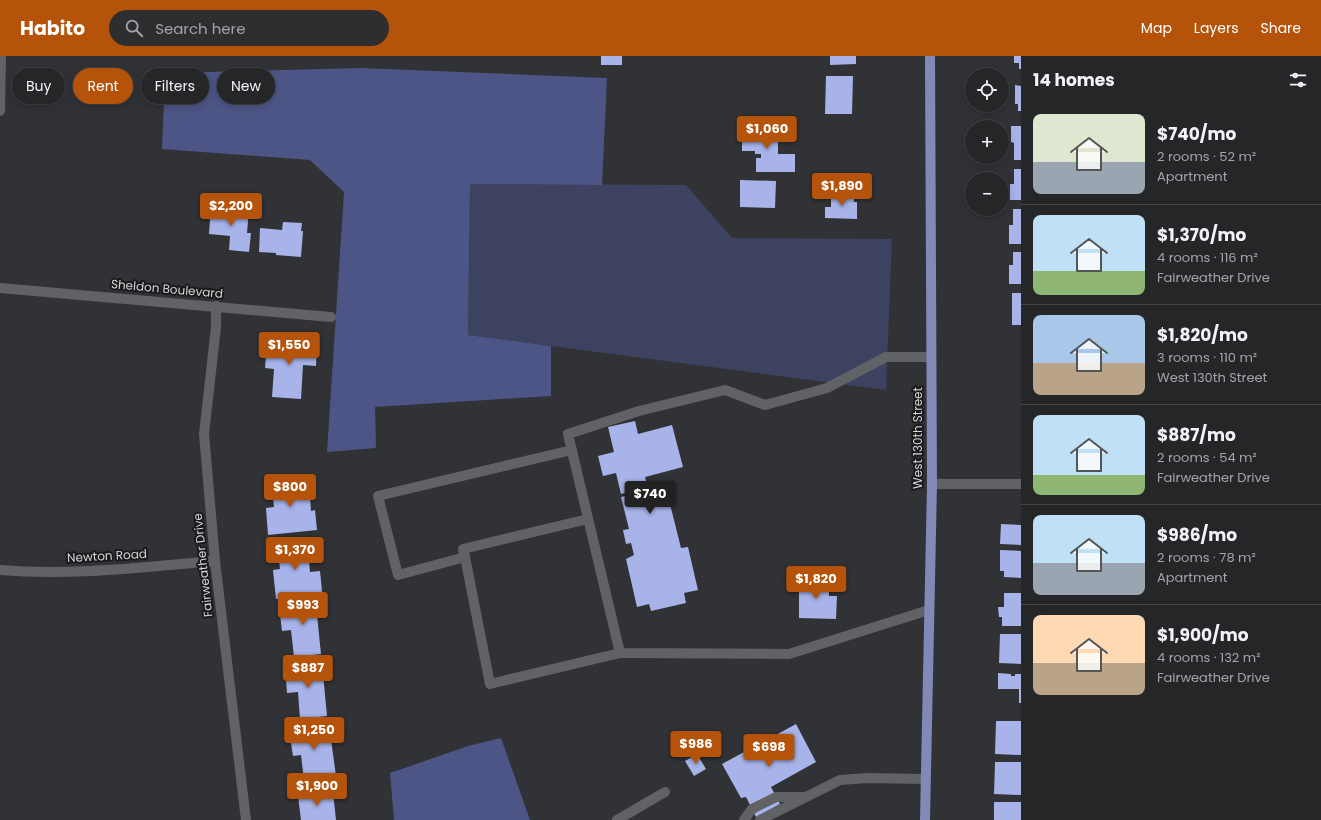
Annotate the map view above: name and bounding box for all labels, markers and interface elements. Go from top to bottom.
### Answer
search box [109,10,389,46]
text: Habito [20,15,85,42]
icon: search [123,17,145,39]
text: Search here [155,18,245,39]
text: Map [1141,18,1172,38]
text: Layers [1194,18,1238,38]
text: Share [1260,18,1301,38]
chip: Buy [12,68,65,104]
chip: Rent [73,68,133,104]
chip: Filters [141,68,209,104]
chip: New [217,68,275,104]
map controls [965,68,1009,216]
button: locate [965,68,1009,112]
text: 14 homes [1033,68,1115,92]
icon: filters [1287,69,1309,91]
pin: $1,060 [734,116,800,150]
text: $1,060 [746,119,788,138]
button: + [965,120,1009,164]
text: $740/mo [1157,122,1236,146]
icon: home [1065,130,1113,178]
text: 2 rooms · 52 m² [1157,147,1256,166]
text: Apartment [1157,167,1227,186]
button: − [965,172,1009,216]
pin: $1,890 [809,173,875,207]
text: $1,890 [821,176,863,195]
pin: $2,200 [198,193,264,227]
text: $2,200 [209,196,253,215]
text: $1,370/mo [1157,223,1246,247]
icon: home [1065,231,1113,279]
text: 4 rooms · 116 m² [1157,248,1258,267]
text: Fairweather Drive [1157,268,1270,287]
street label: Sheldon Boulevard [110,275,224,302]
text: $1,820/mo [1157,323,1248,347]
icon: home [1065,331,1113,379]
pin: $1,550 [256,332,322,366]
text: $1,550 [268,335,310,354]
text: 3 rooms · 110 m² [1157,348,1257,367]
text: West 130th Street [1157,368,1267,387]
street label: West 130th Street [909,387,926,489]
text: $887/mo [1157,423,1236,447]
icon: home [1065,431,1113,479]
text: 2 rooms · 54 m² [1157,448,1257,467]
text: Fairweather Drive [1157,468,1270,487]
pin: $800 [266,474,314,508]
text: $800 [273,477,307,496]
pin: $740 [626,481,674,515]
text: $740 [634,484,666,503]
street label: Fairweather Drive [189,512,216,618]
text: $986/mo [1157,523,1237,547]
icon: home [1065,531,1113,579]
pin: $1,370 [262,537,328,571]
text: $1,370 [275,540,315,559]
street label: Newton Road [67,545,147,566]
text: 2 rooms · 78 m² [1157,548,1256,567]
pin: $1,820 [783,566,849,600]
text: Apartment [1157,568,1227,587]
text: $1,820 [795,569,837,588]
pin: $993 [279,592,327,626]
text: $993 [287,595,319,614]
text: $1,900/mo [1157,623,1249,647]
icon: home [1065,631,1113,679]
text: 4 rooms · 132 m² [1157,648,1260,667]
pin: $887 [284,655,332,689]
text: $887 [292,658,324,677]
text: Fairweather Drive [1157,668,1270,687]
pin: $1,250 [281,717,347,751]
text: $1,250 [293,720,335,739]
pin: $986 [672,731,720,765]
text: $986 [679,734,713,753]
pin: $698 [745,734,793,768]
text: $698 [752,737,786,756]
pin: $1,900 [284,773,350,807]
text: $1,900 [296,776,338,795]

